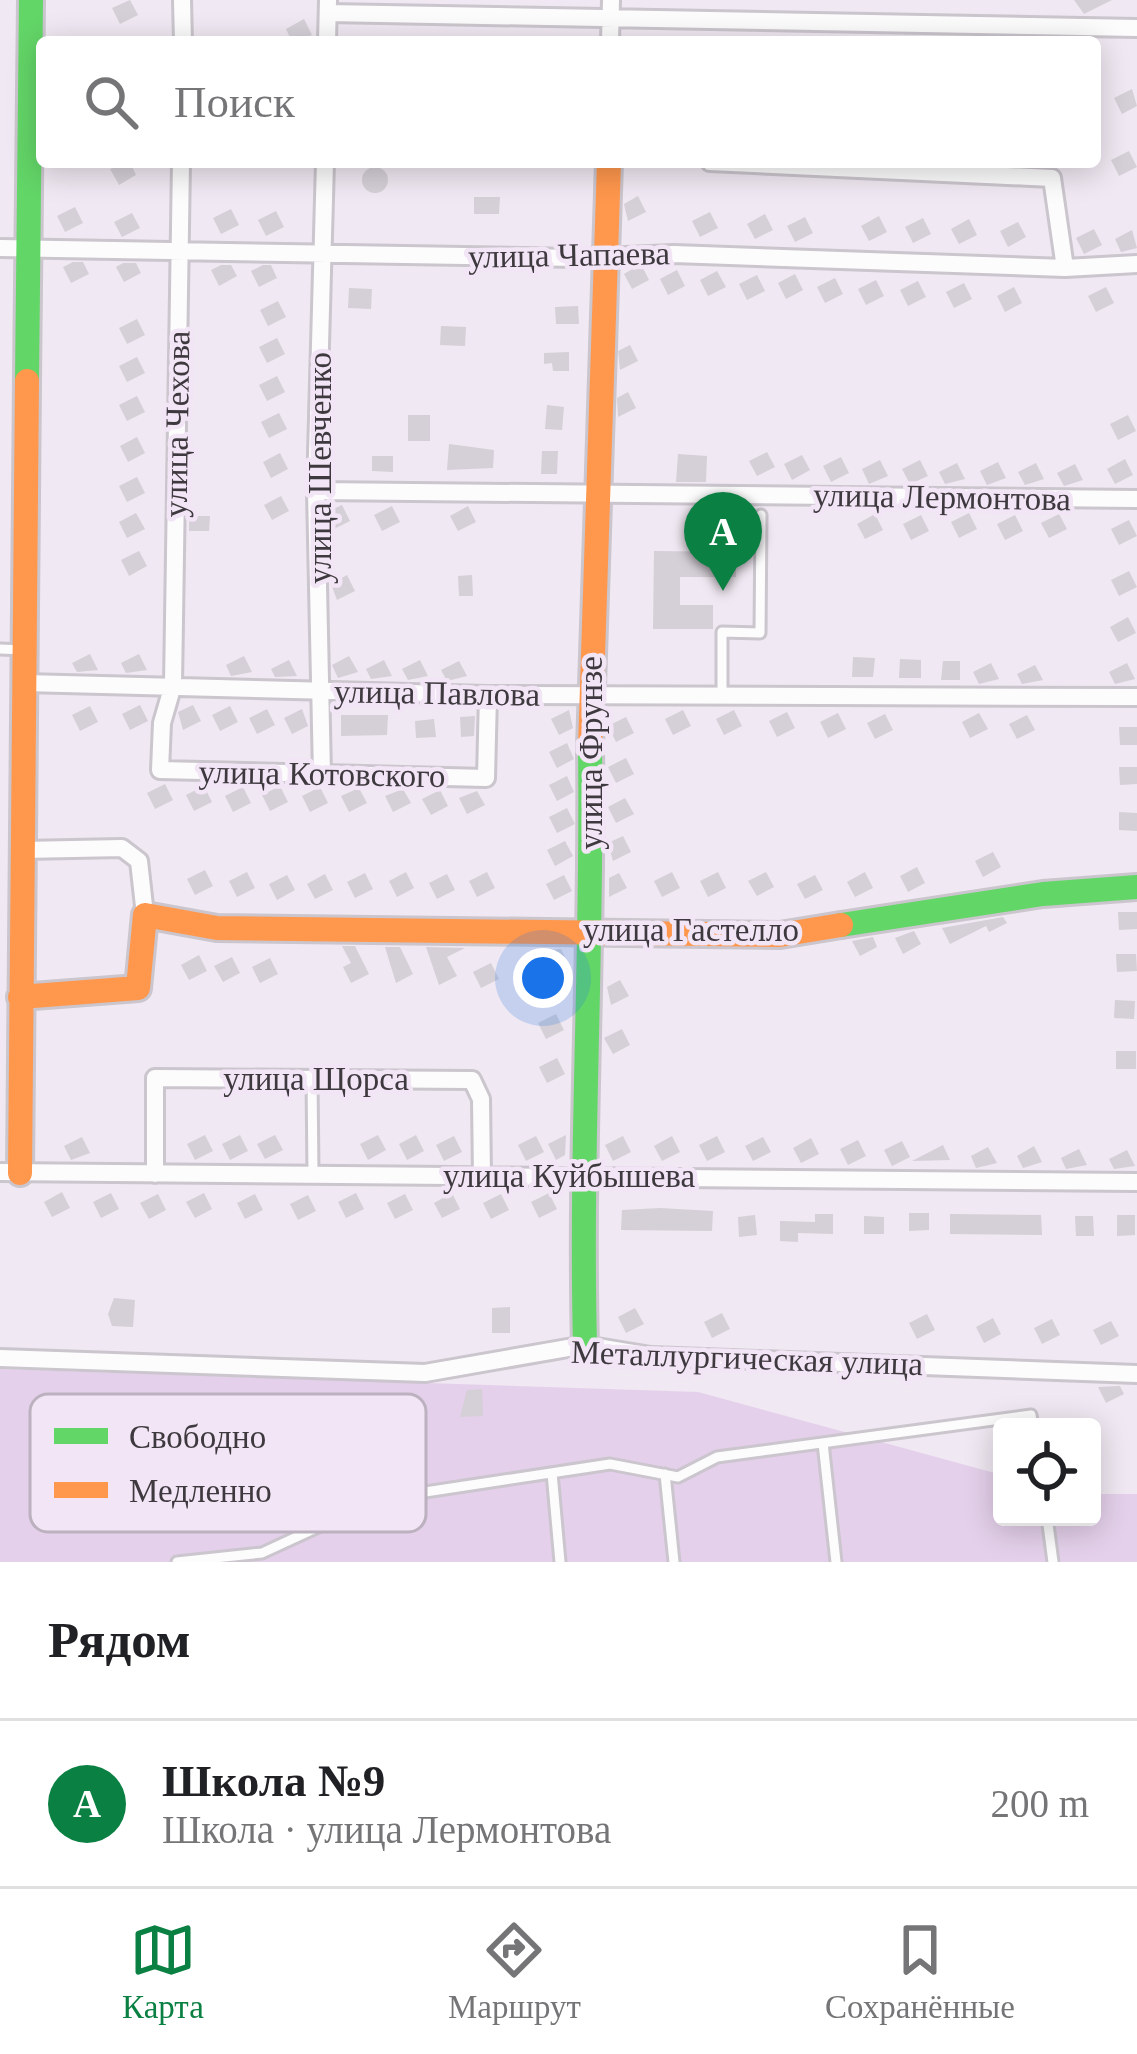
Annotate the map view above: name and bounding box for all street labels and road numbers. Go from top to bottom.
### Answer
street label: улица Чапаева [468,235,671,275]
street label: улица Чехова [157,330,197,518]
street label: улица Шевченко [302,352,338,584]
street label: улица Лермонтова [813,477,1072,517]
street label: улица Фрунзе [573,656,609,850]
street label: улица Павлова [334,673,541,713]
street label: улица Котовского [198,754,446,794]
street label: улица Гастелло [583,912,799,948]
street label: улица Щорса [223,1061,409,1097]
street label: улица Куйбышева [443,1158,695,1194]
street label: Металлургическая улица [570,1334,924,1382]

